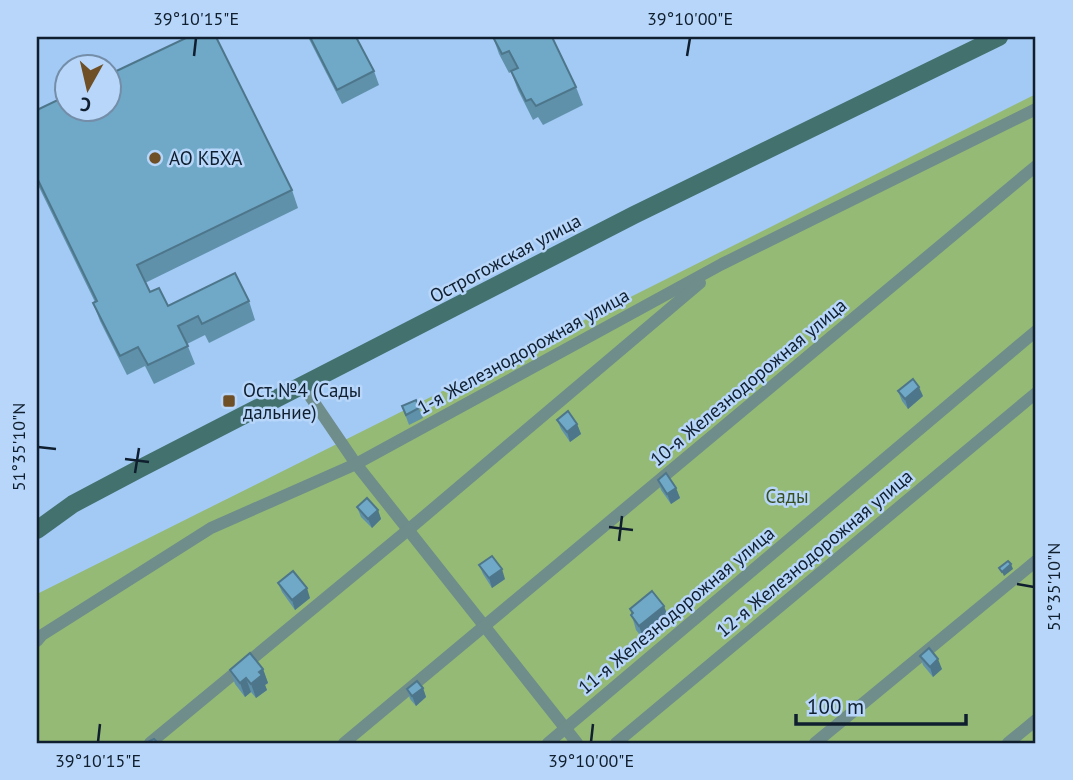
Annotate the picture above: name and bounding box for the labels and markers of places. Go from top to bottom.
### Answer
place label: АО КБХА [169,146,242,170]
marker: АО КБХА [147,150,163,166]
place label: Ост. №4 (Сады дальние) [243,378,361,424]
marker: Ост. №4 (Сады дальние) [221,393,237,409]

